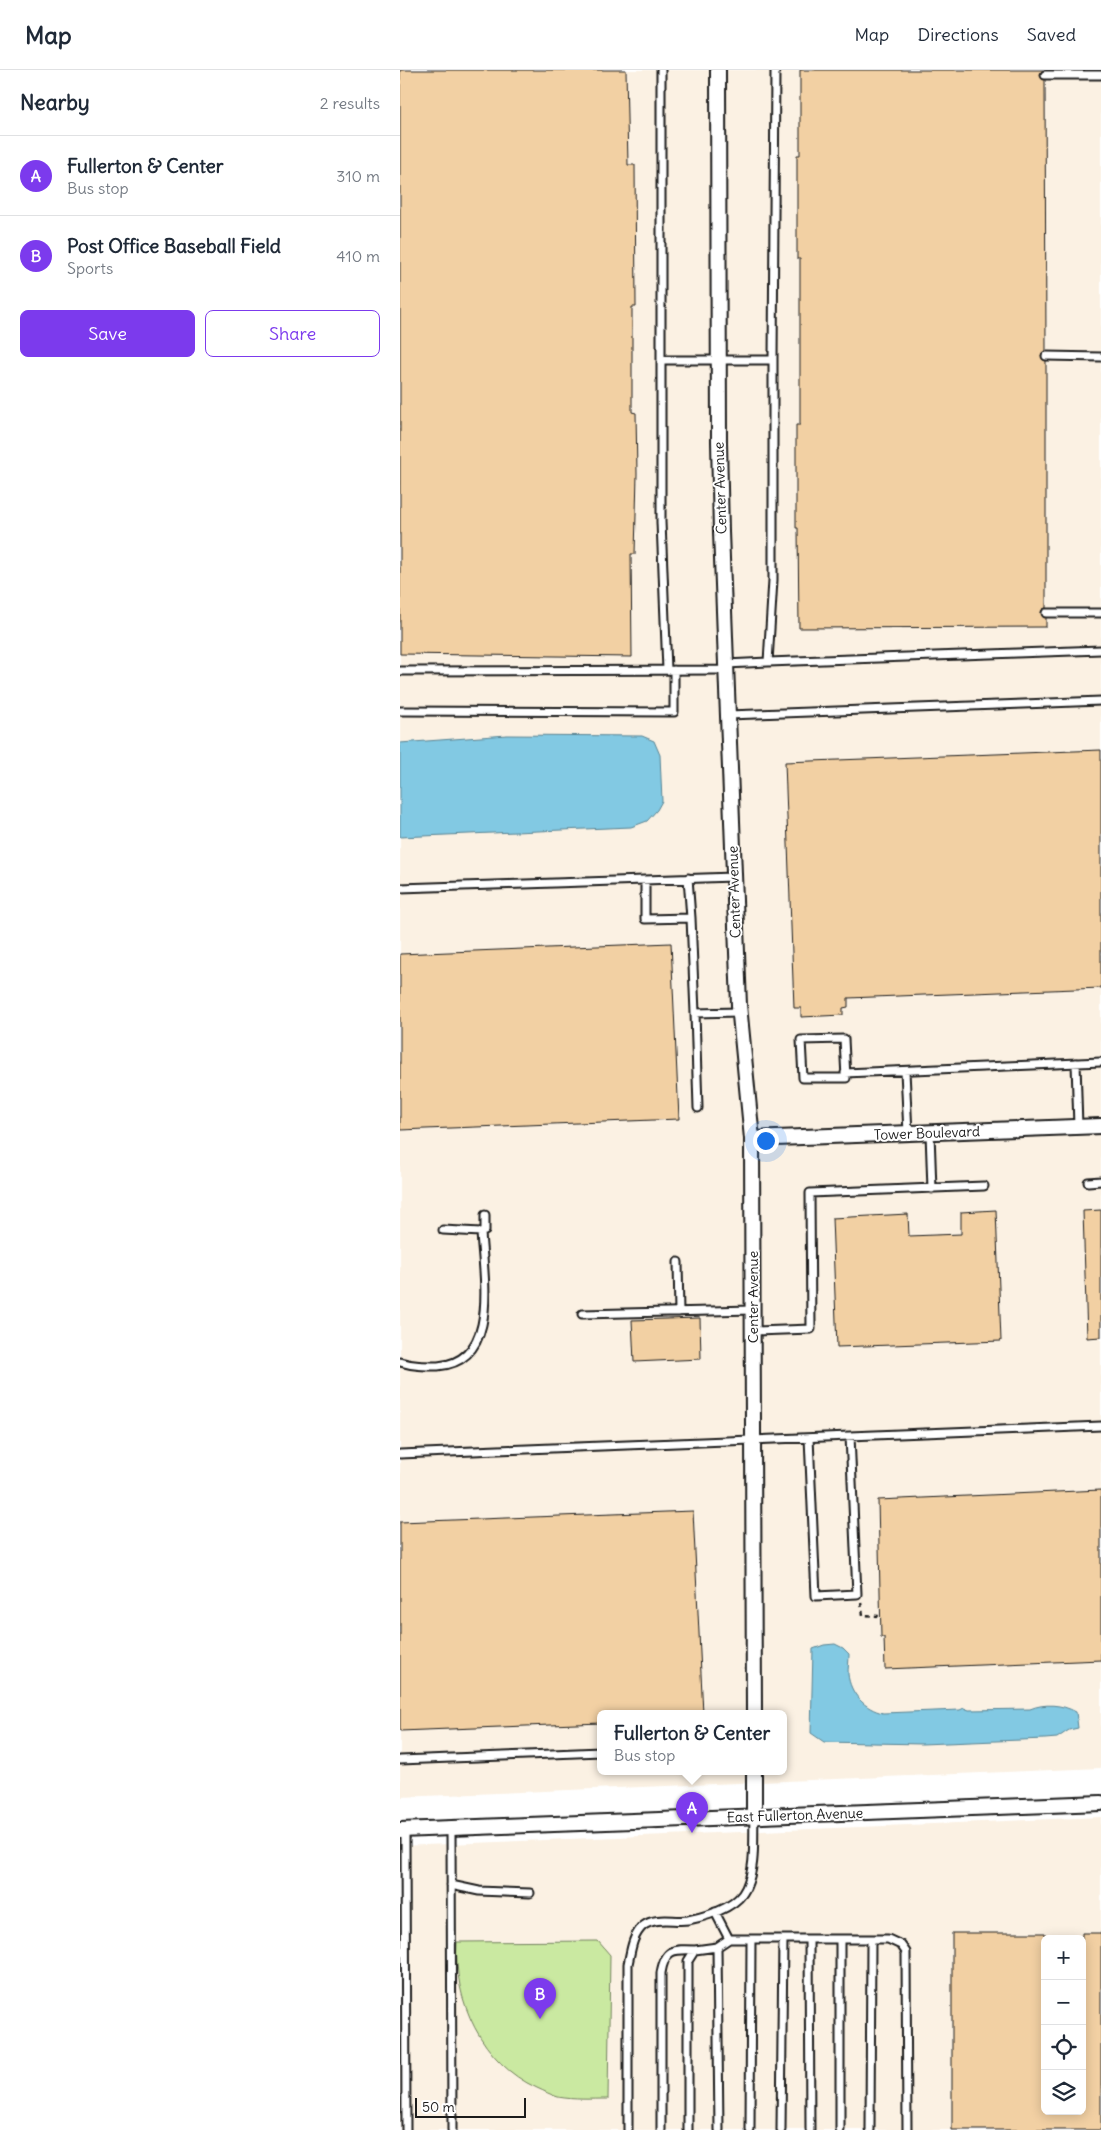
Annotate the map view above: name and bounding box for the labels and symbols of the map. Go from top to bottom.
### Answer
street label: Center Avenue [709,441,731,535]
street label: Center Avenue [723,845,745,939]
street label: Tower Boulevard [874,1122,980,1144]
your location [753,1128,779,1154]
street label: Center Avenue [744,1251,762,1343]
pin: A [676,1792,708,1833]
street label: East Fullerton Avenue [726,1804,864,1826]
pin: B [524,1978,556,2019]
scale bar [415,2095,526,2118]

